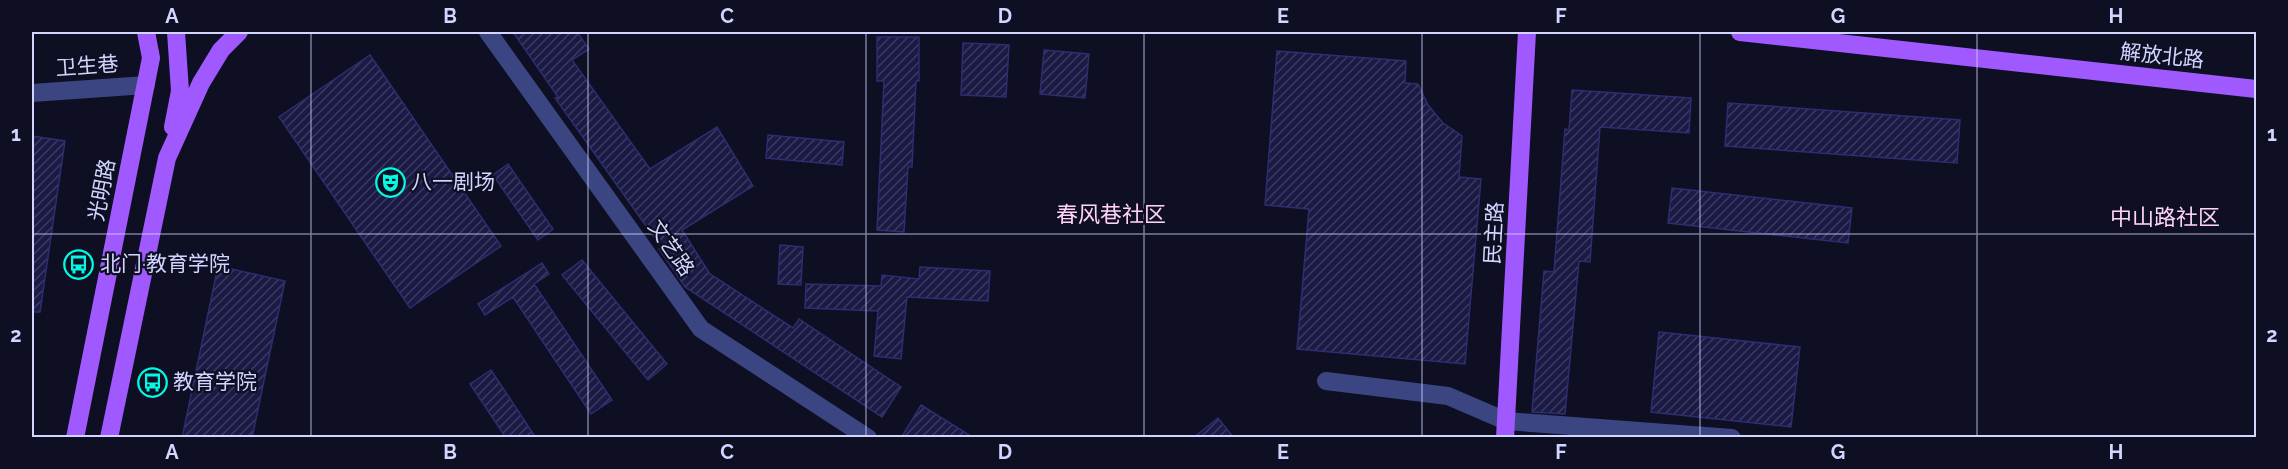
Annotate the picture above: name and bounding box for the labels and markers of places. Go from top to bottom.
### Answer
theatre icon: 八一剧场 [374,166,406,198]
place label: 八一剧场 [411,169,495,194]
bus stop icon: 北门·教育学院 [63,248,95,280]
place label: 北门·教育学院 [100,251,230,276]
bus stop icon: 教育学院 [136,366,168,398]
place label: 教育学院 [173,369,257,394]

